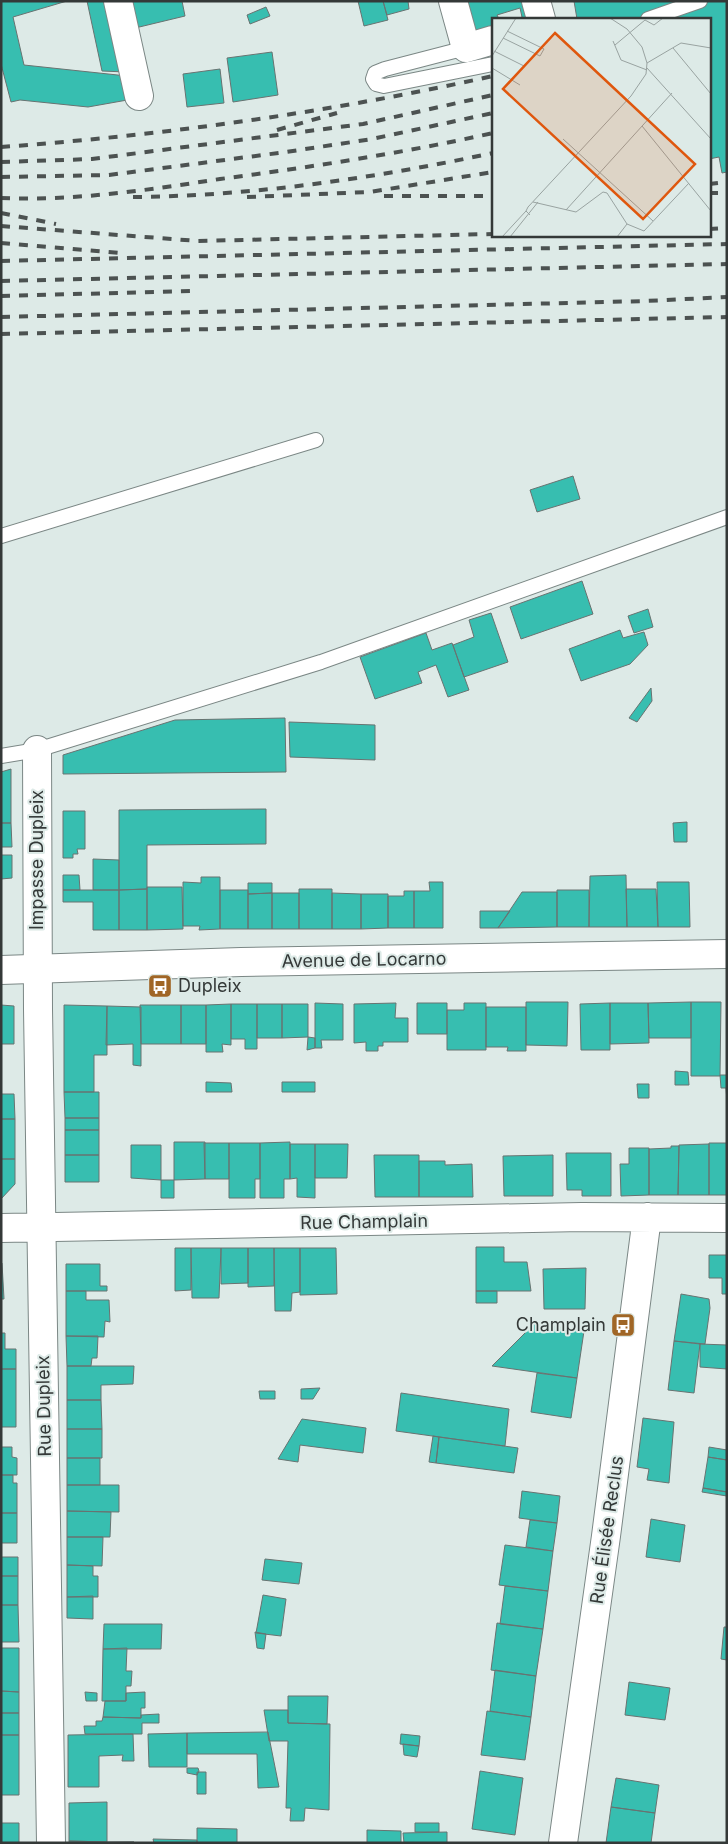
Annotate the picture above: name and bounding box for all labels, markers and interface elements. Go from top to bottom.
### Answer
inset map [492,18,710,236]
street label: Impasse Dupleix [26,790,47,930]
street label: Avenue de Locarno [281,948,447,971]
bus stop icon: Dupleix [147,973,173,999]
place label: Dupleix [178,975,242,996]
street label: Rue Champlain [300,1210,428,1233]
bus stop icon: Champlain [610,1312,636,1338]
place label: Champlain [516,1314,606,1335]
street label: Rue Dupleix [32,1355,55,1457]
street label: Rue Élisée Reclus [585,1454,627,1605]

